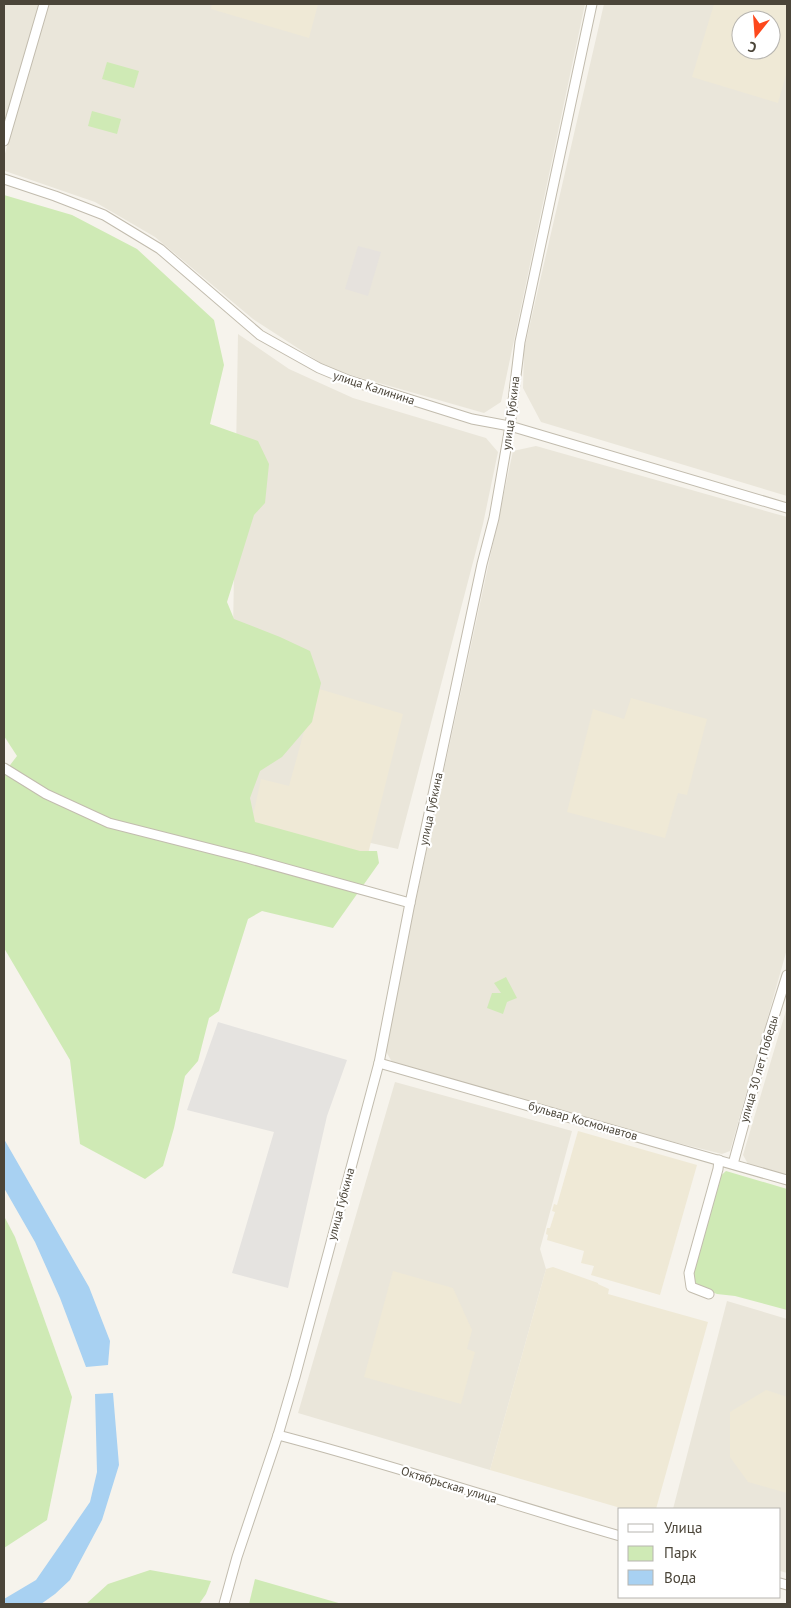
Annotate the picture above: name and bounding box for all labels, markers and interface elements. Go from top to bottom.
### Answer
north arrow [731,10,781,60]
text: С [746,38,759,57]
street label: улица Калинина [331,367,417,408]
street label: улица Губкина [499,375,522,451]
street label: улица Губкина [415,771,446,847]
street label: улица 30 лет Победы [736,1014,781,1124]
street label: бульвар Космонавтов [527,1098,639,1143]
street label: улица Губкина [324,1166,357,1242]
street label: Октябрьская улица [399,1463,499,1506]
legend [618,1508,781,1598]
text: Улица [664,1518,702,1537]
text: Парк [664,1543,697,1562]
text: Вода [664,1568,696,1587]

